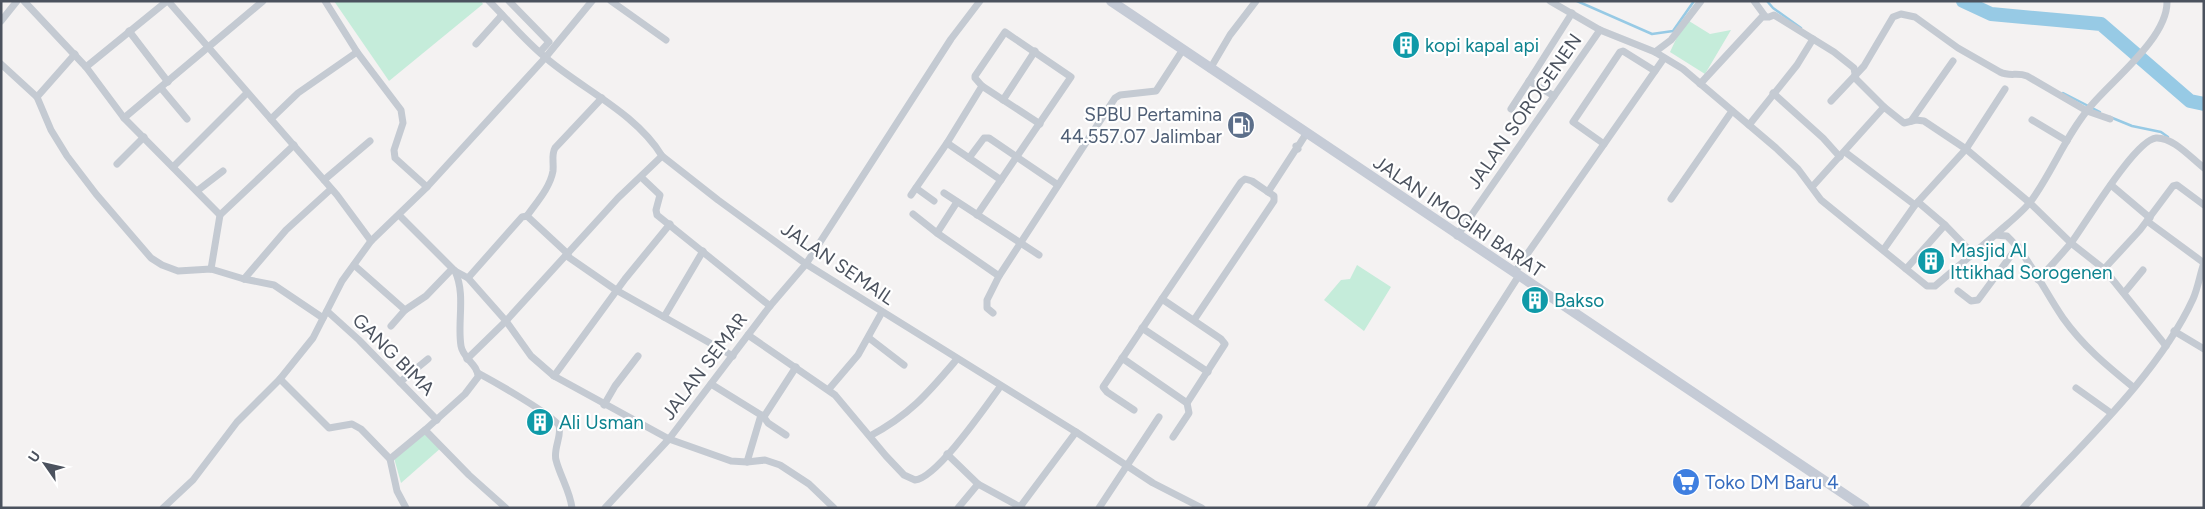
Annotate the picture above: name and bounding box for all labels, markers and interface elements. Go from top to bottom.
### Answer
street label: JALAN SOROGENEN [1462,29,1587,193]
building icon: kopi kapal api [1391,30,1421,60]
place label: kopi kapal api [1425,34,1539,57]
place label: SPBU Pertamina 44.557.07 Jalimbar [1060,103,1223,148]
fuel station icon: SPBU Pertamina 44.557.07 Jalimbar [1226,110,1256,140]
street label: JALAN IMOGIRI BARAT [1369,151,1549,283]
street label: JALAN SEMAIL [777,217,899,310]
place label: Masjid Al Ittikhad Sorogenen [1950,239,2113,284]
building icon: Masjid Al Ittikhad Sorogenen [1916,246,1946,276]
building icon: Bakso [1520,285,1550,315]
place label: Bakso [1554,289,1604,312]
street label: GANG BIMA [348,308,440,400]
street label: JALAN SEMAR [657,308,752,425]
building icon: Ali Usman [525,407,555,437]
place label: Ali Usman [559,411,644,434]
north arrow [20,439,70,489]
text: U [25,448,44,466]
supermarket icon: Toko DM Baru 4 [1671,467,1701,497]
place label: Toko DM Baru 4 [1705,471,1839,494]

